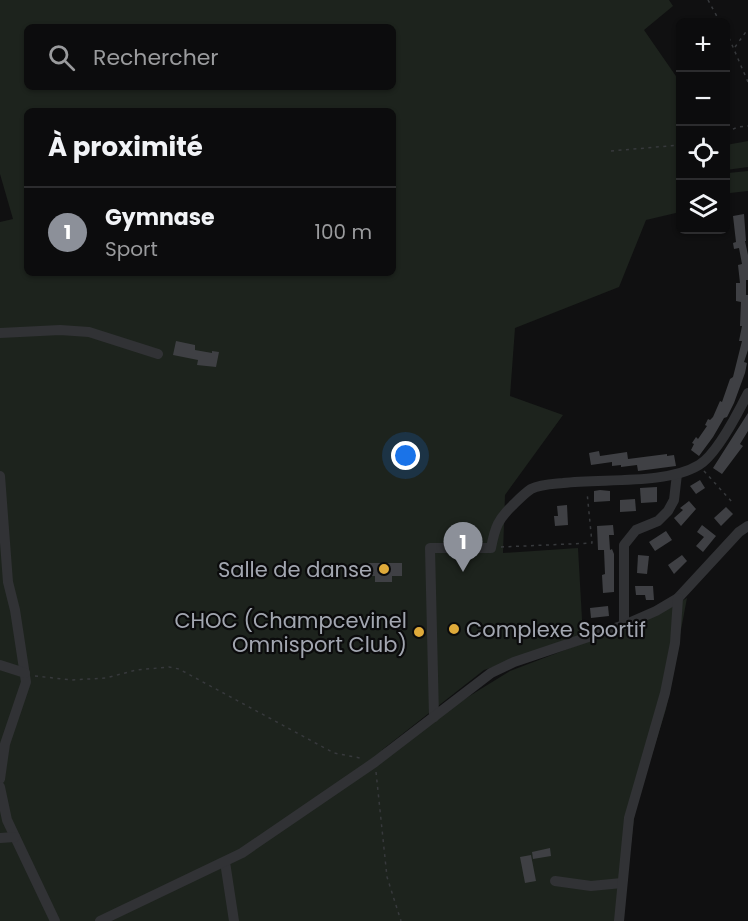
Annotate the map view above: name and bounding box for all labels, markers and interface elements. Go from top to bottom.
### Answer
map controls [676,18,730,234]
button: + [676,18,730,72]
search box [24,24,396,90]
icon: search [45,41,78,74]
text: Rechercher [93,42,219,73]
button: − [676,72,730,126]
button: locate [676,126,730,180]
text: À proximité [48,129,203,165]
button: layers [676,180,730,234]
text: Gymnase [105,202,215,233]
text: 1 [64,218,71,246]
text: 100 m [315,218,372,246]
text: Sport [105,235,158,263]
your location [391,441,420,470]
pin: 1 [444,522,482,572]
place label: Salle de danse [218,555,372,584]
marker: Salle de danse [377,562,391,576]
place label: CHOC (Champcevinel Omnisport Club) [174,606,407,659]
place label: Complexe Sportif [466,615,646,644]
marker: Complexe Sportif [447,622,461,636]
marker: CHOC (Champcevinel Omnisport Club) [412,625,426,639]

